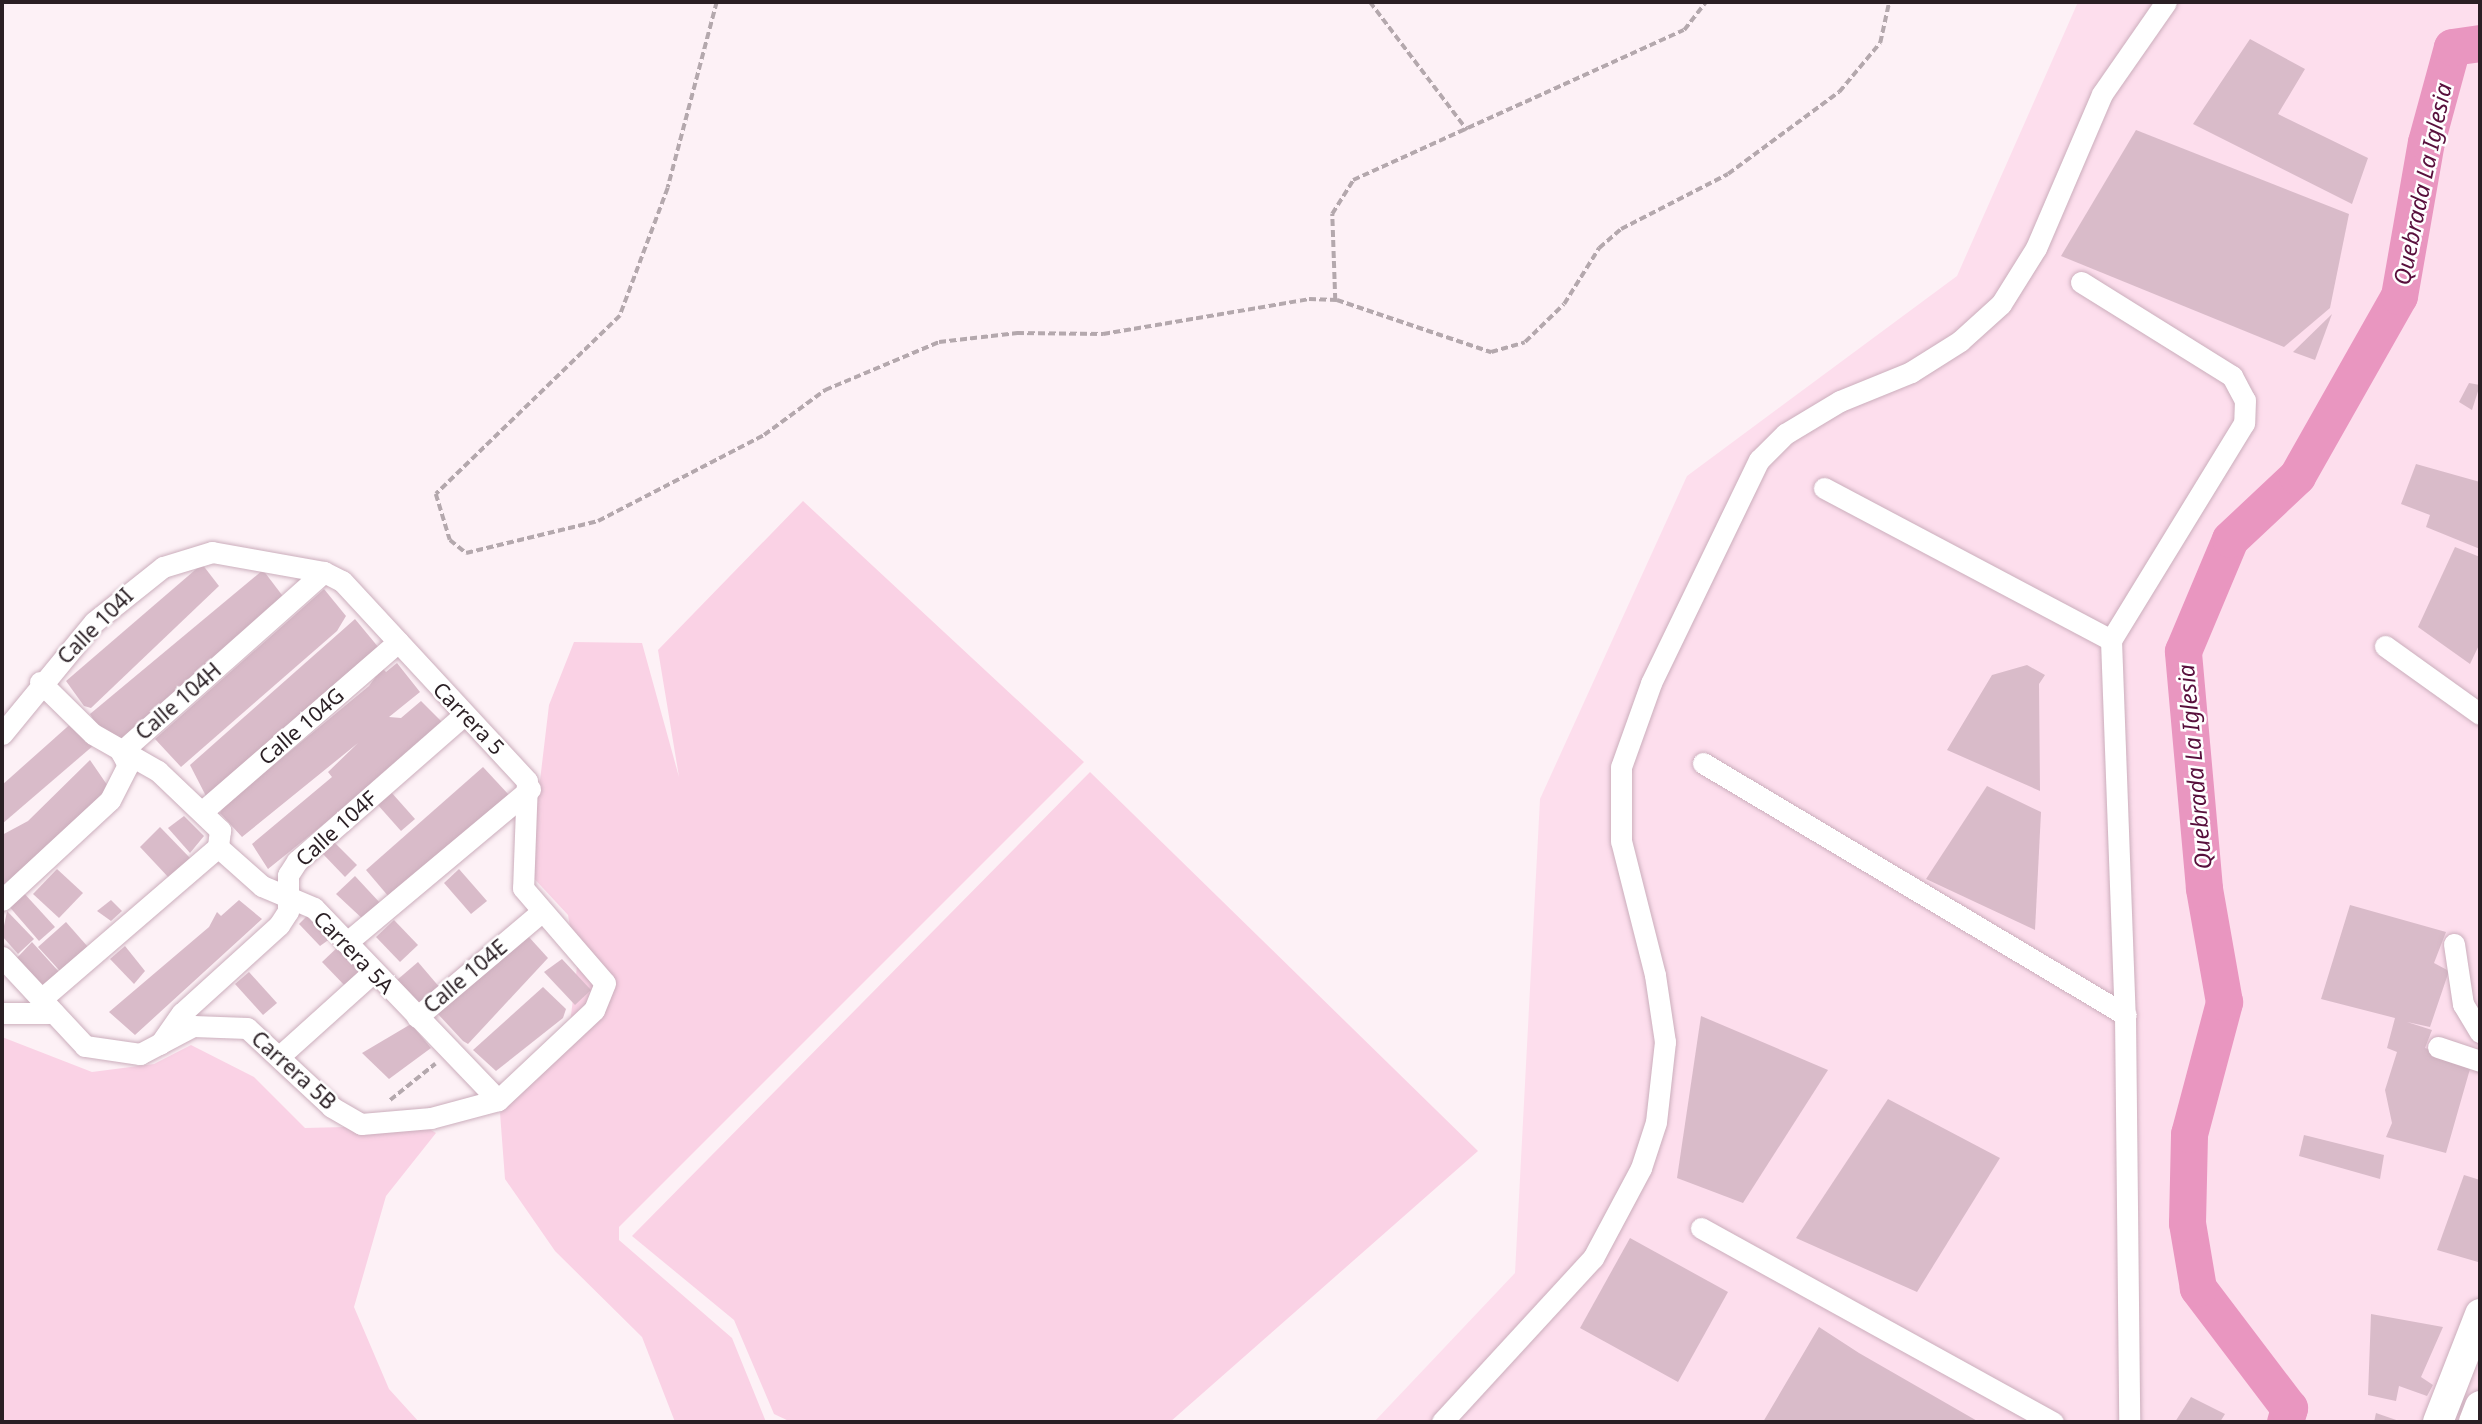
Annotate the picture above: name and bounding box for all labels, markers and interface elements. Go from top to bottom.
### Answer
water label: Quebrada La Iglesia [2387,80,2457,288]
street label: Calle 104I [52,583,138,669]
street label: Calle 104H [130,657,226,745]
water label: Quebrada La Iglesia [2171,663,2217,871]
street label: Carrera 5 [428,676,510,760]
street label: Calle 104G [253,682,349,770]
street label: Calle 104F [290,785,382,871]
street label: Carrera 5A [309,906,399,998]
street label: Calle 104E [418,934,512,1018]
street label: Carrera 5B [247,1026,341,1114]

